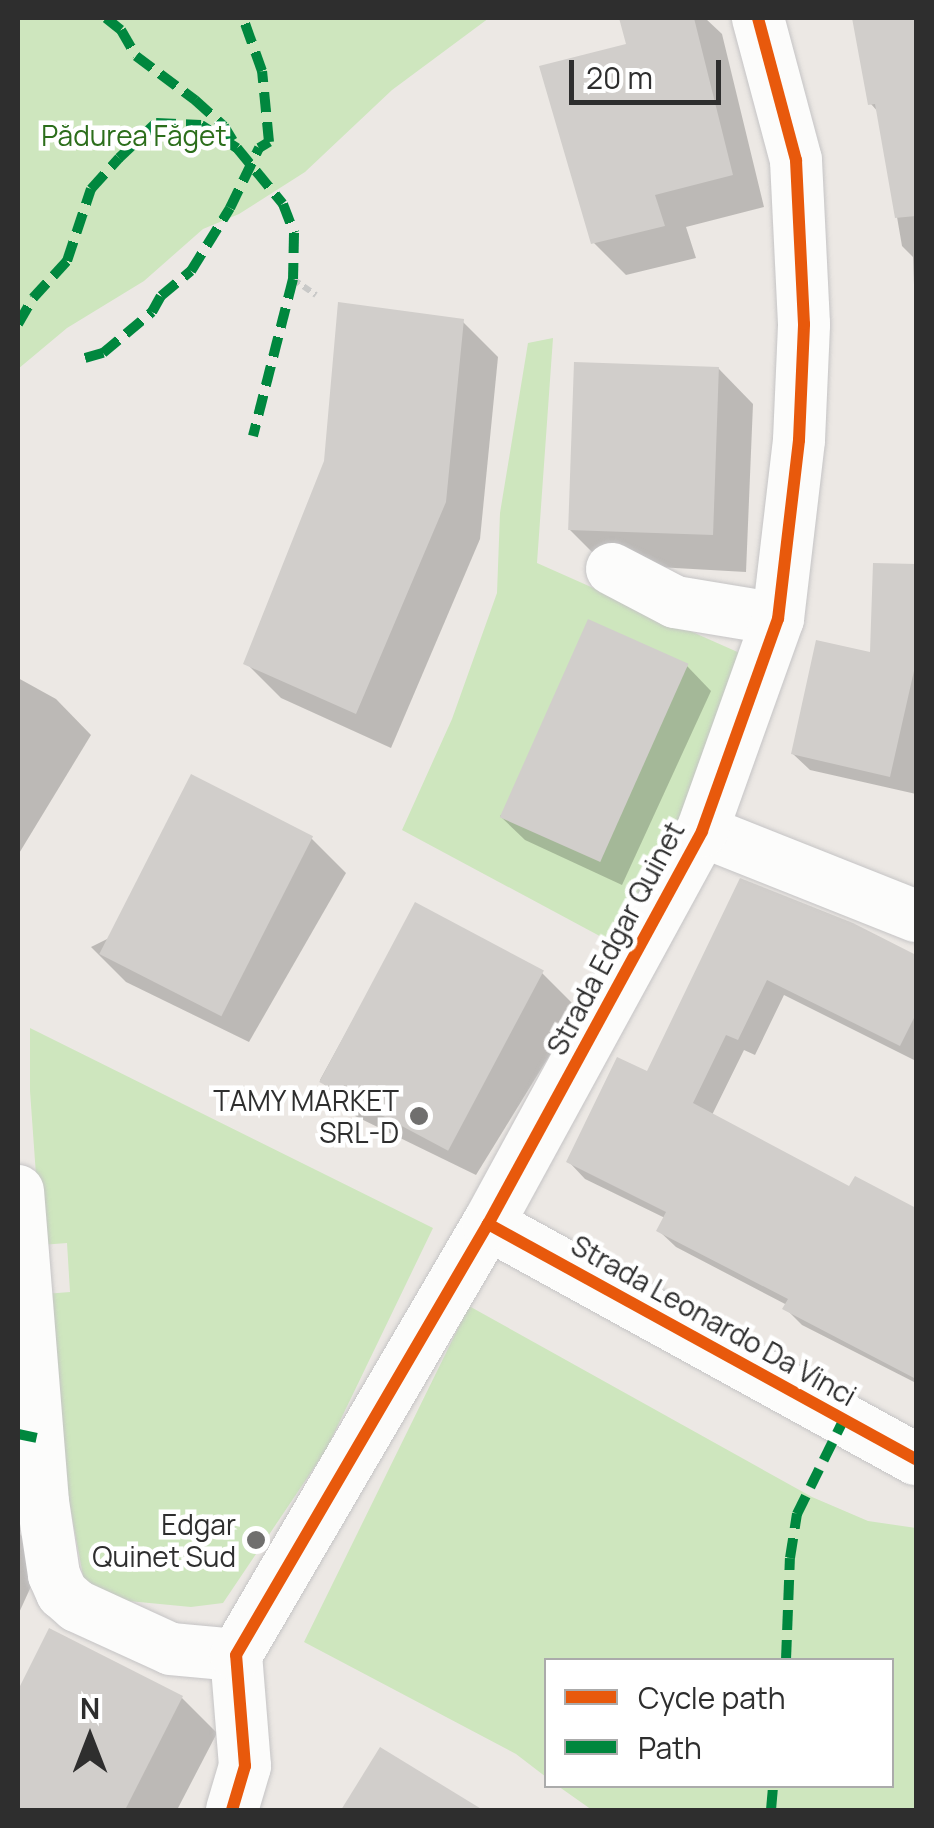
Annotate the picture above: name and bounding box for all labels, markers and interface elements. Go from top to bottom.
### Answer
scale bar [574,40,726,102]
text: 20 m [586,57,653,98]
park label: Pădurea Făget [41,118,227,152]
street label: Strada Edgar Quinet [539,816,691,1060]
place label: TAMY MARKET SRL-D [212,1083,399,1149]
marker: TAMY MARKET SRL-D [408,1105,430,1127]
street label: Strada Leonardo Da Vinci [566,1228,862,1412]
place label: Edgar Quinet Sud [92,1507,236,1573]
marker: Edgar Quinet Sud [245,1529,267,1551]
legend [544,1658,894,1788]
text: Cycle path [638,1677,786,1718]
north arrow [40,1688,140,1788]
text: N [80,1689,100,1727]
text: Path [638,1727,702,1768]

